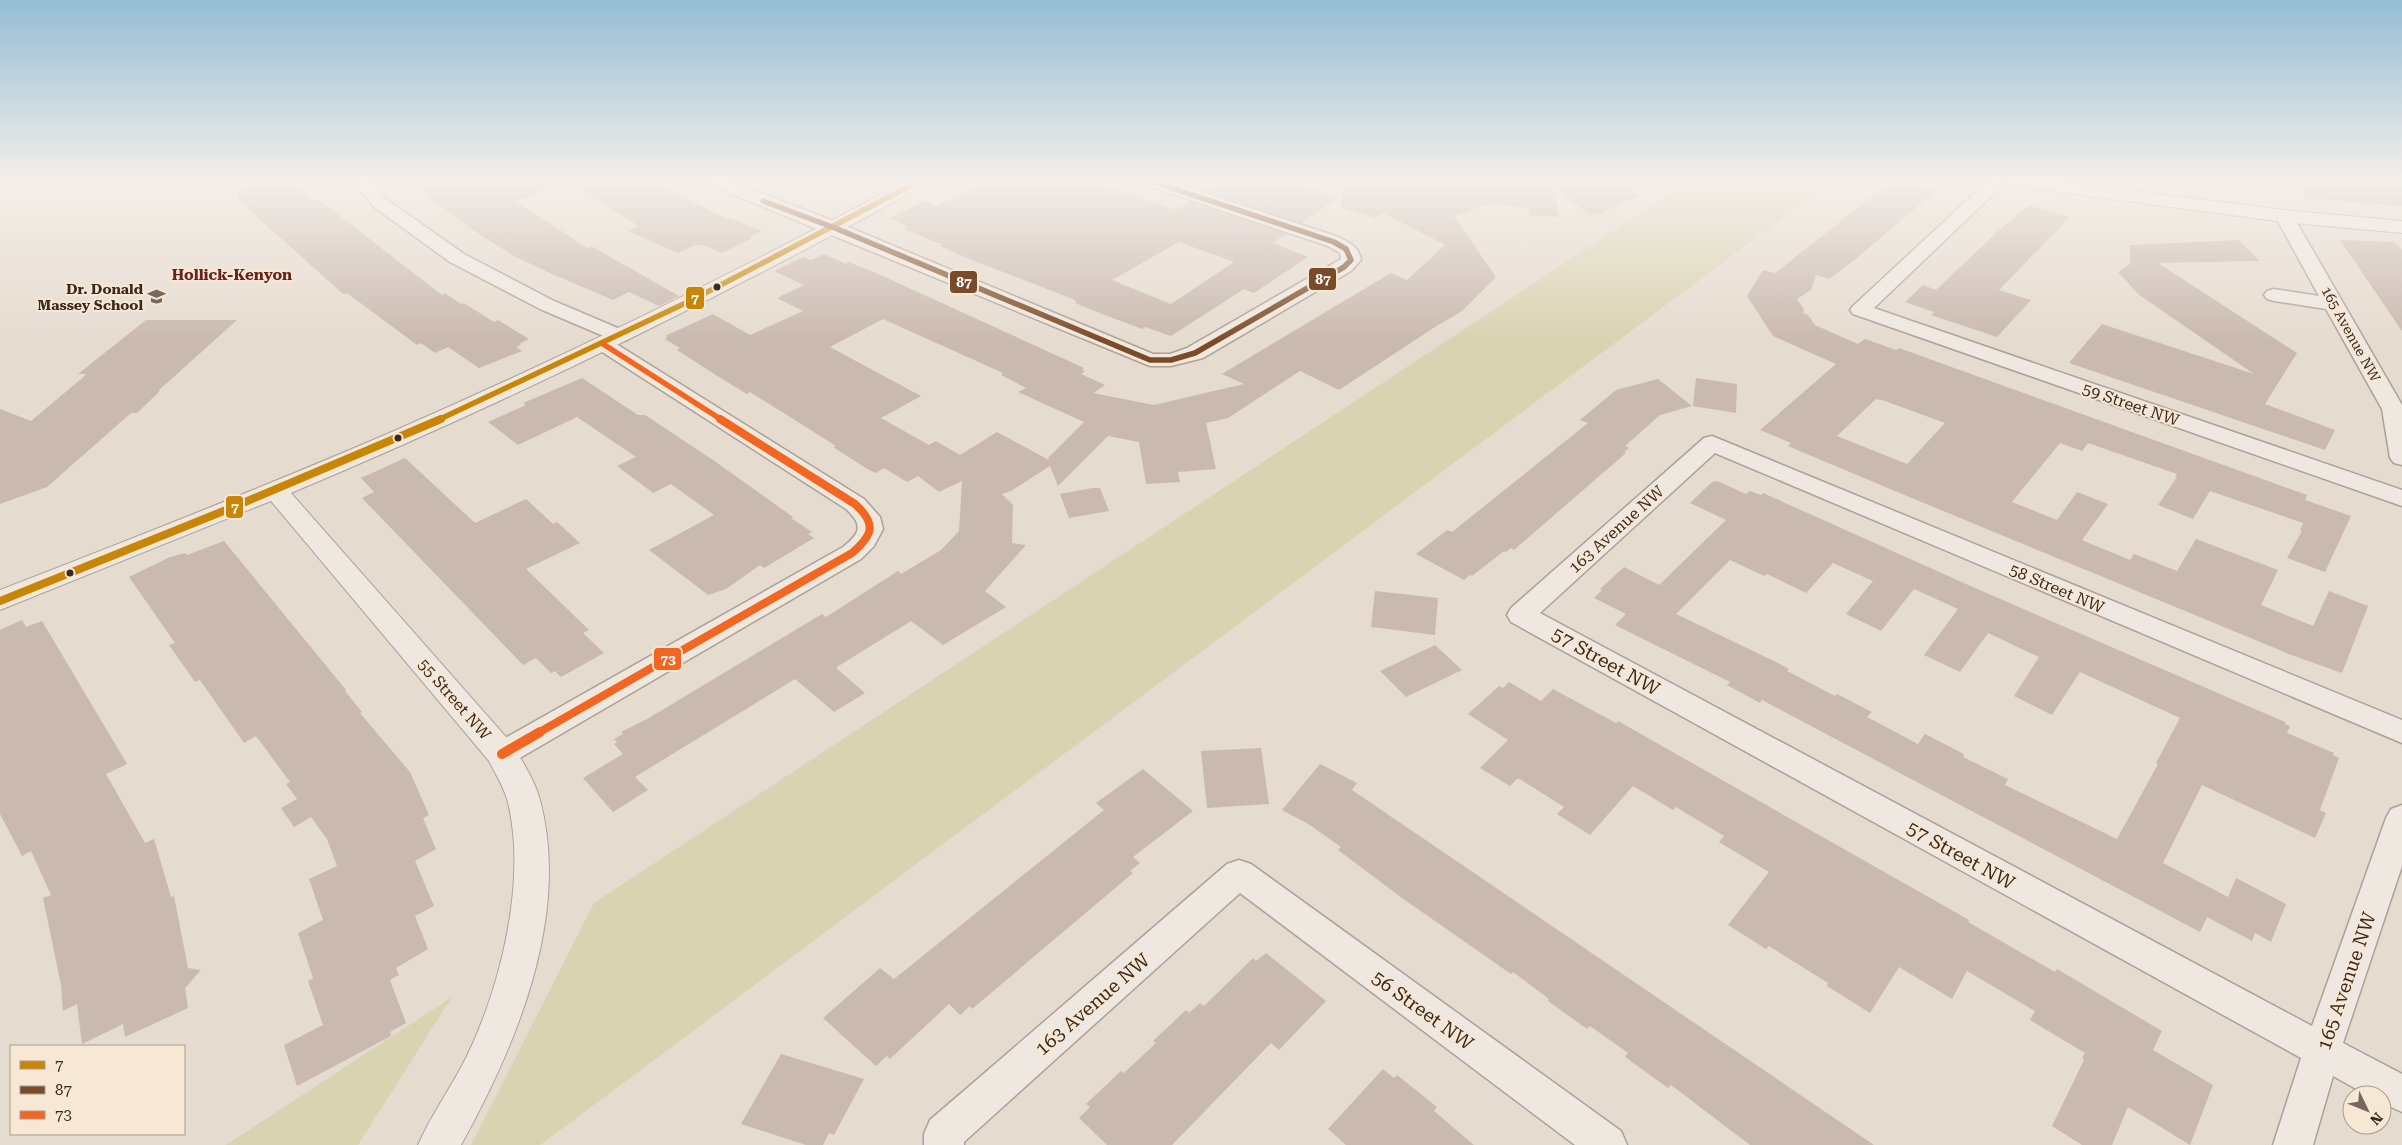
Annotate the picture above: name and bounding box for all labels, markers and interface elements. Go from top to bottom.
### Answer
district label: Hollick-Kenyon [172,266,292,284]
line badge: 87 [1308,267,1337,291]
line badge: 87 [949,270,978,294]
text: 87 [1315,271,1331,287]
text: 87 [956,274,972,290]
place label: Dr. Donald Massey School [38,281,144,313]
unlabelled marker [712,282,722,292]
street label: 165 Avenue NW [2318,284,2384,385]
line badge: 7 [685,286,705,310]
school or university icon: Dr. Donald Massey School [147,287,167,307]
text: 7 [691,290,699,306]
street label: 59 Street NW [2080,379,2182,430]
unlabelled marker [393,433,403,443]
street label: 163 Avenue NW [1565,481,1668,577]
line badge: 7 [225,495,244,519]
text: 7 [231,499,239,515]
street label: 58 Street NW [2007,560,2108,617]
unlabelled marker [65,568,75,578]
street label: 57 Street NW [1548,622,1664,701]
line badge: 73 [653,647,682,671]
text: 73 [660,651,676,667]
street label: 55 Street NW [414,655,495,744]
street label: 57 Street NW [1903,816,2019,895]
street label: 165 Avenue NW [2312,909,2381,1053]
street label: 163 Avenue NW [1030,948,1155,1060]
street label: 56 Street NW [1367,966,1479,1055]
legend [10,1045,185,1135]
text: 7 [55,1056,63,1074]
text: 87 [55,1081,72,1099]
north arrow [2342,1085,2392,1135]
text: 73 [55,1106,72,1124]
text: N [2367,1109,2386,1128]

